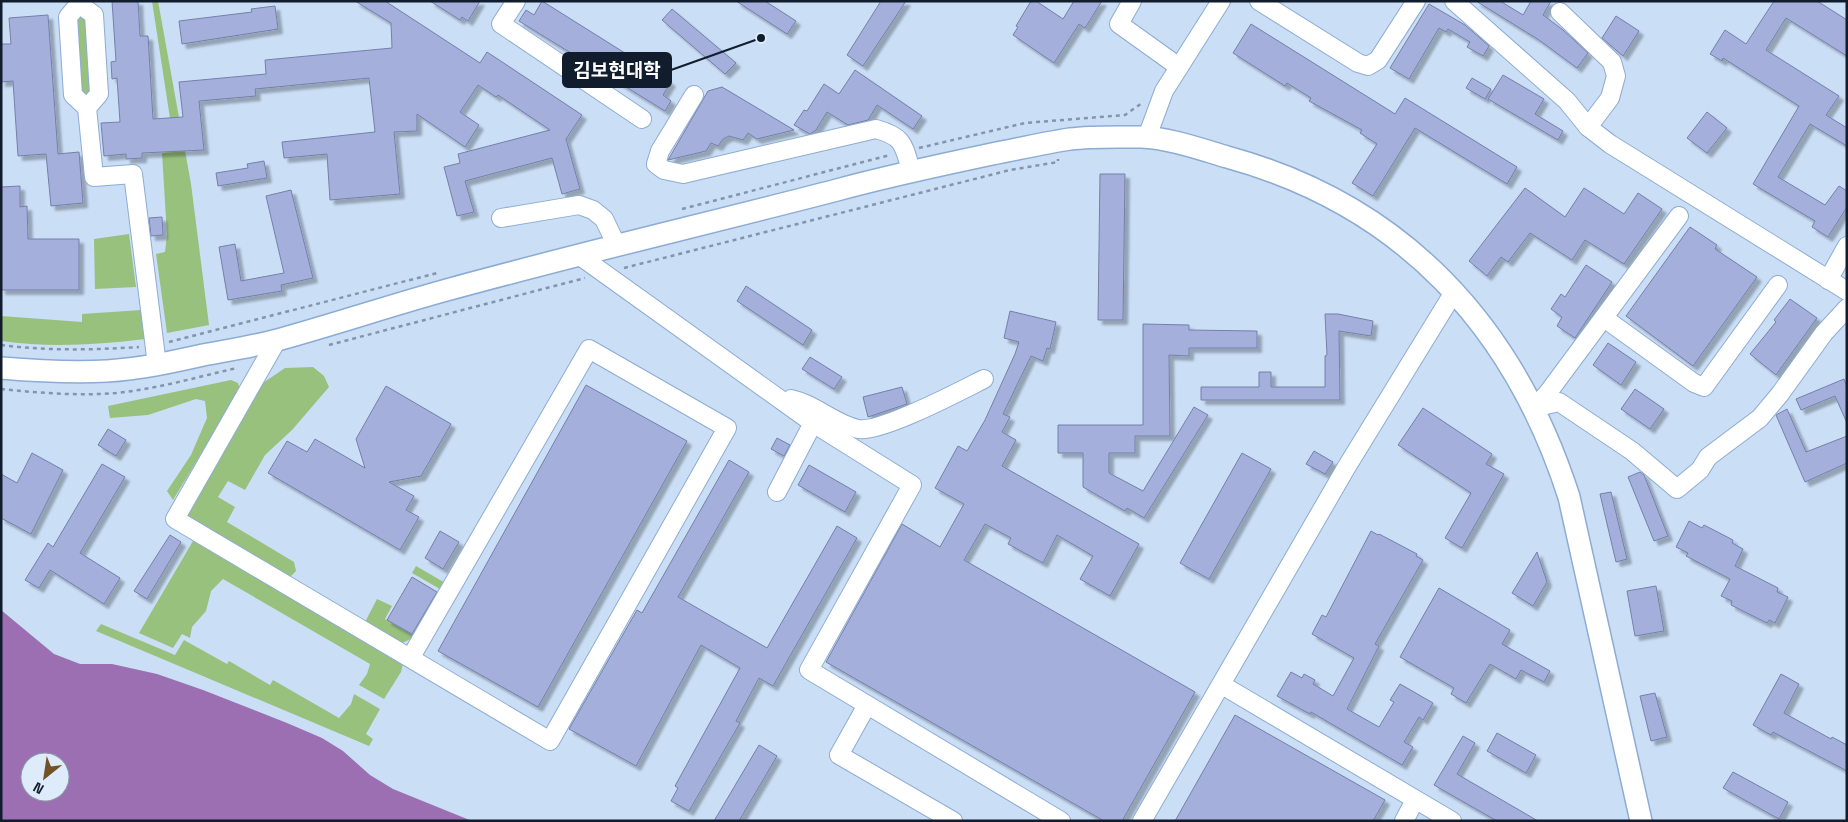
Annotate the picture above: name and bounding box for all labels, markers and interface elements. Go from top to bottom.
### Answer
callout: 김보현대학 [563,53,671,87]
text: 김보현대학 [573,58,661,83]
north arrow [20,752,70,802]
text: N [30,778,47,798]

